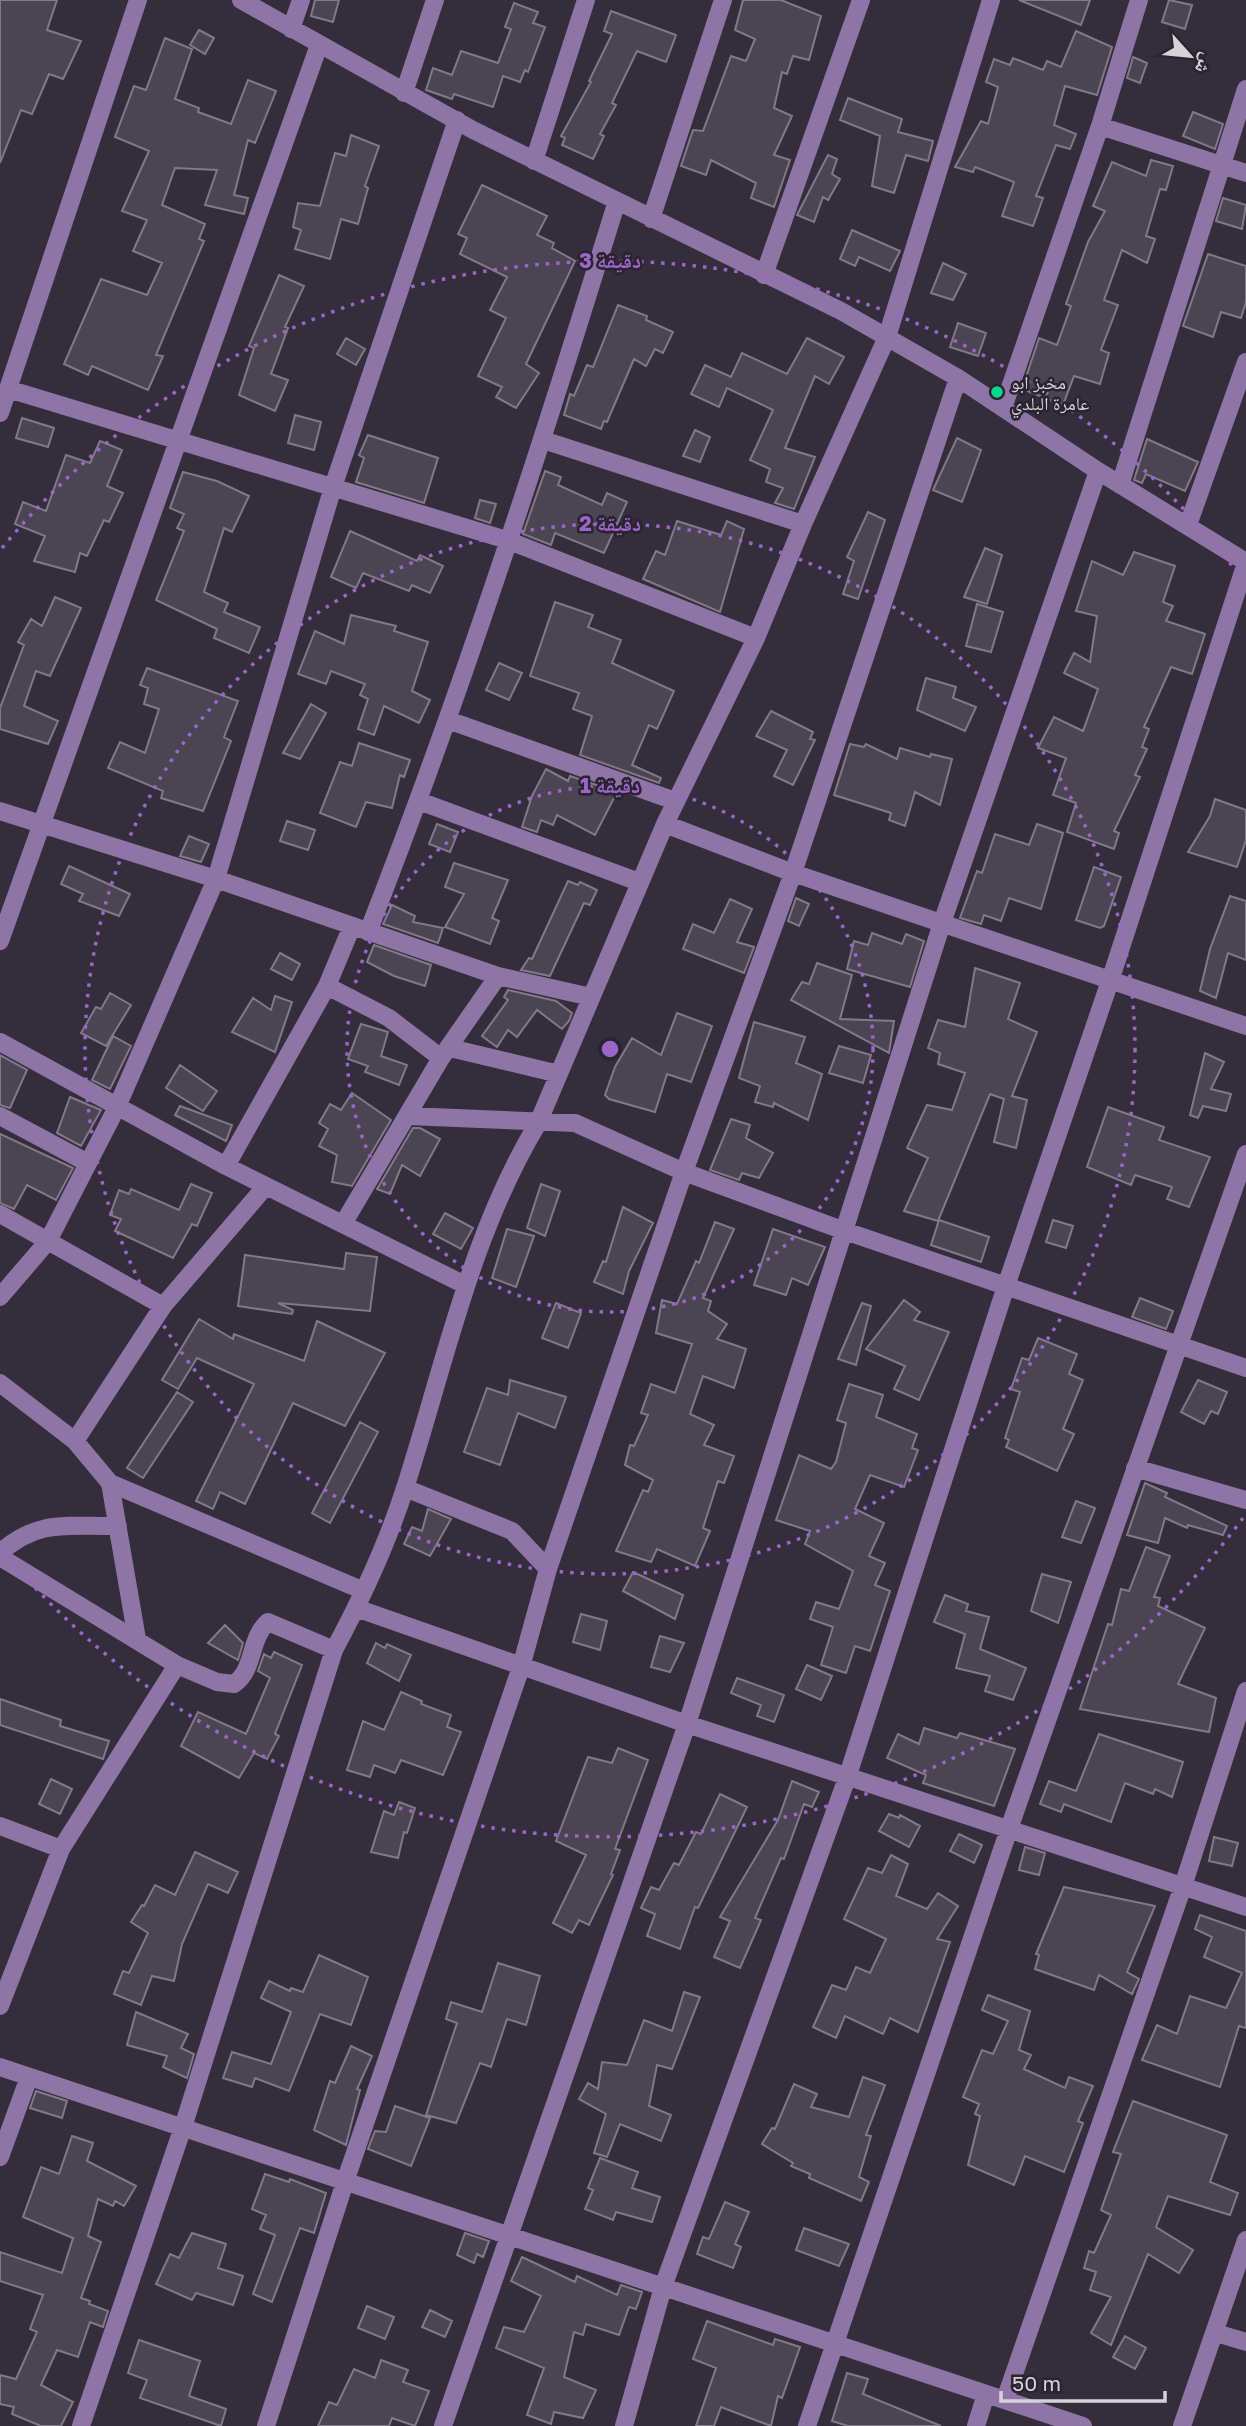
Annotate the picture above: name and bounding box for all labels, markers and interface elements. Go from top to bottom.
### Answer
north arrow [1155,21,1225,91]
text: ش [1190,49,1220,78]
text: 3 دقيقة [579,247,641,273]
place label: مخبز ابو عامرة البلدي [1011,371,1089,419]
marker: مخبز ابو عامرة البلدي [989,384,1005,400]
text: 2 دقيقة [579,510,641,536]
text: 1 دقيقة [580,772,640,798]
centre of rings [598,1037,622,1061]
scale bar [1001,2360,1166,2404]
text: 50 m [1012,2370,1061,2396]

